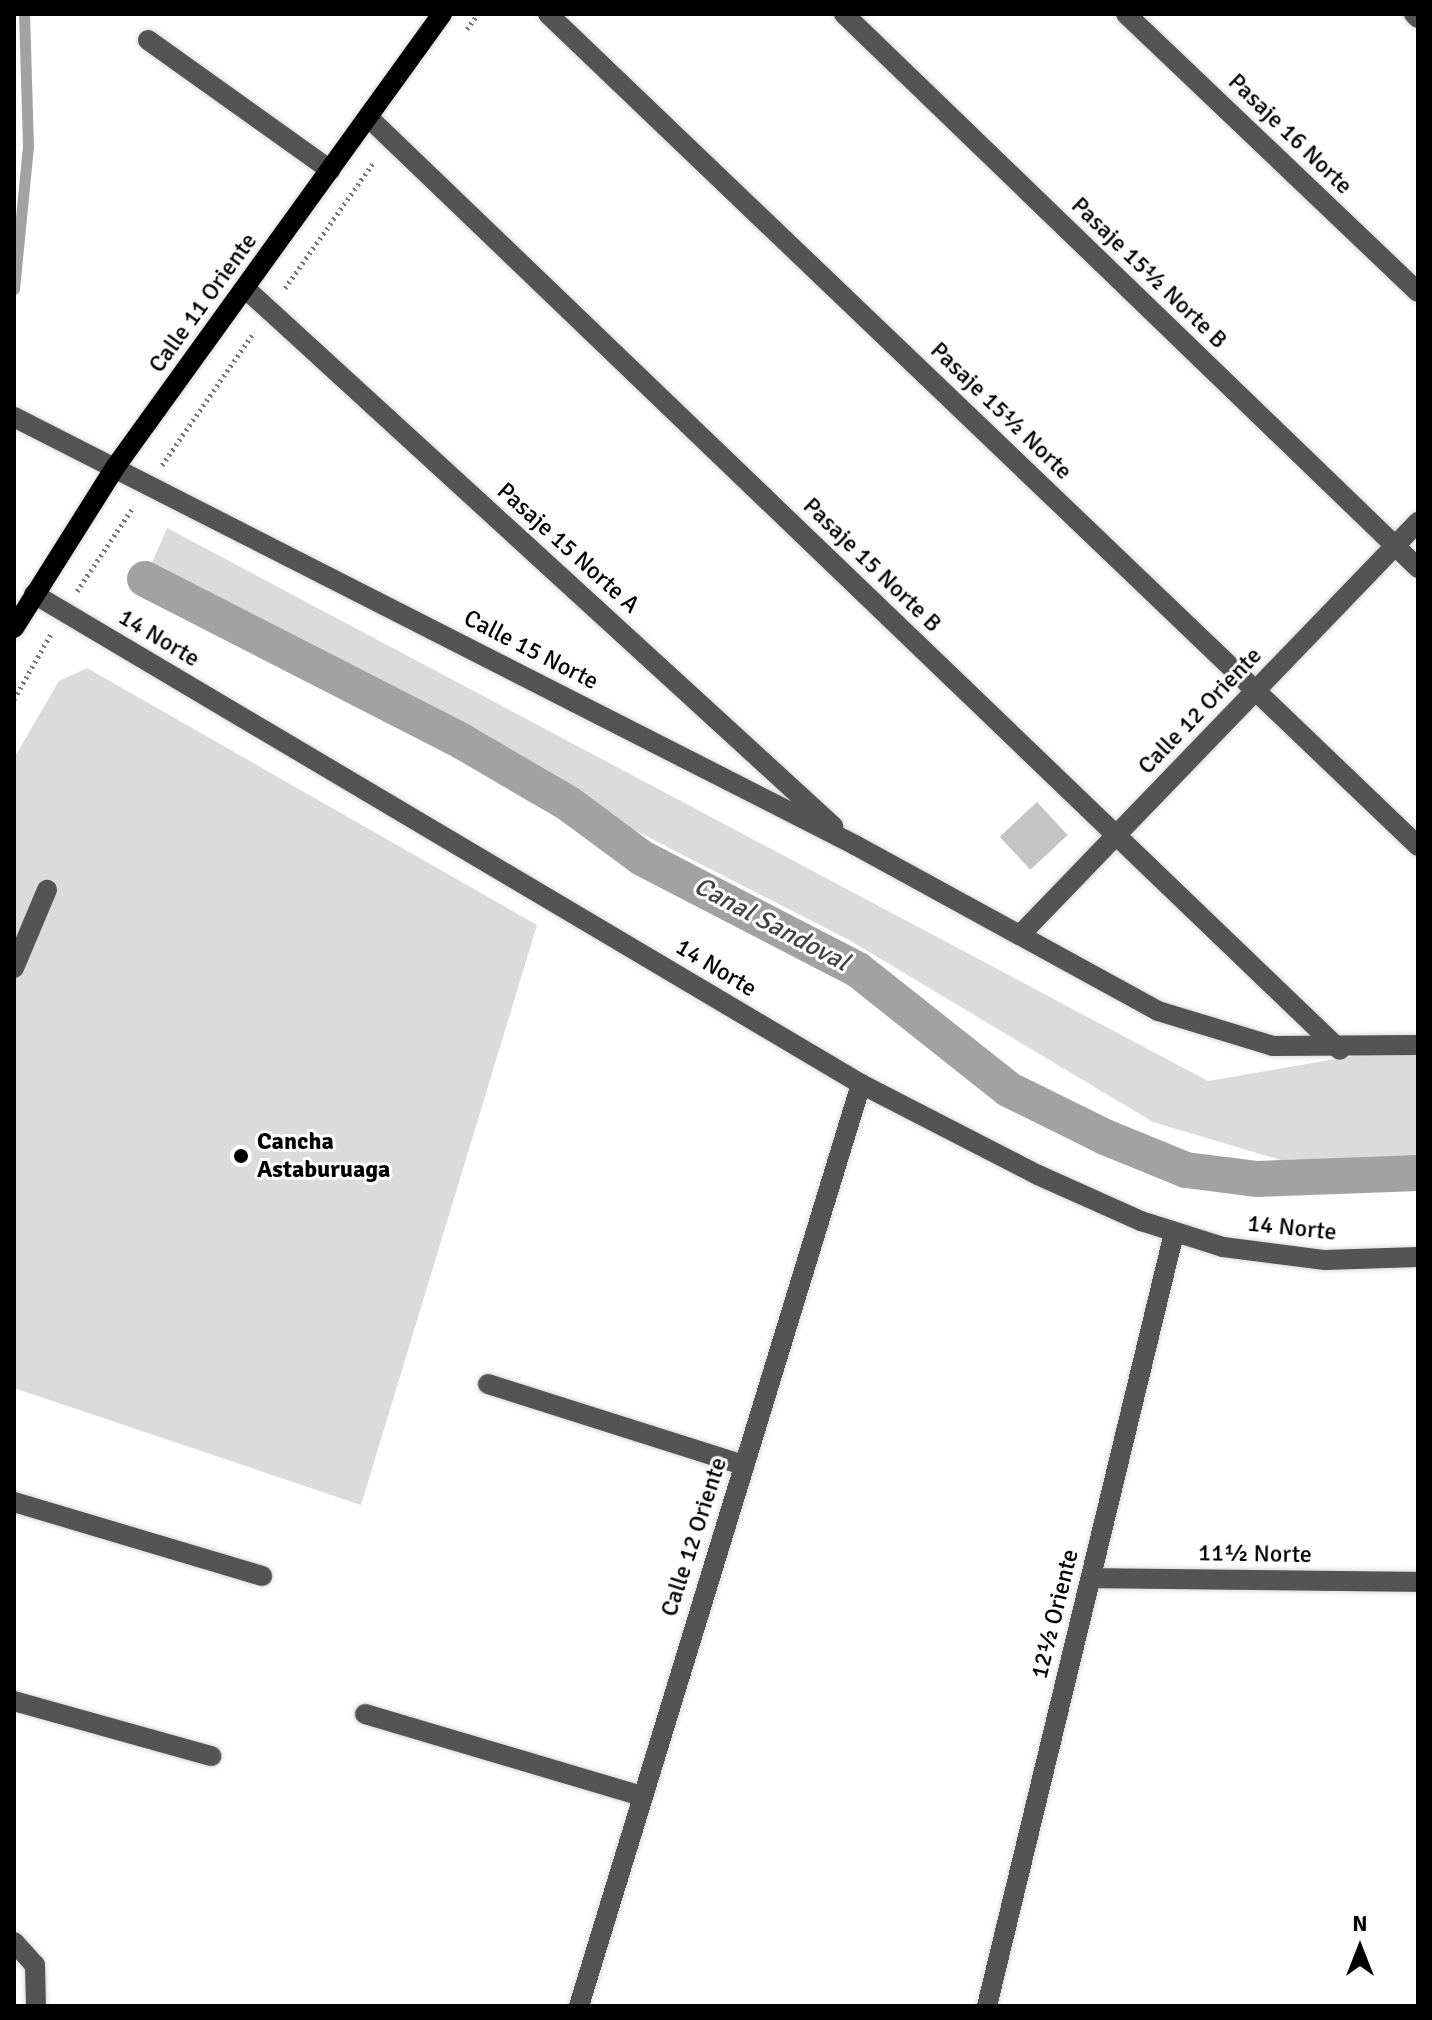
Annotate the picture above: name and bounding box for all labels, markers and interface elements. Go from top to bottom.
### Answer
street label: Pasaje 16 Norte [1222,68,1358,200]
street label: Pasaje 15½ Norte B [1065,191,1233,355]
street label: Calle 11 Oriente [143,228,263,378]
street label: Pasaje 15½ Norte [924,336,1078,486]
street label: Pasaje 15 Norte A [491,477,645,619]
street label: Pasaje 15 Norte B [797,492,947,638]
street label: 14 Norte [113,603,205,673]
street label: Calle 15 Norte [459,604,603,696]
street label: Calle 12 Oriente [1132,642,1268,780]
water label: Canal Sandoval [688,871,854,979]
street label: 14 Norte [670,933,762,1003]
place label: Cancha Astaburuaga [257,1128,390,1184]
marker: Cancha Astaburuaga [232,1147,250,1165]
street label: 14 Norte [1246,1209,1338,1247]
street label: Calle 12 Oriente [655,1454,733,1620]
street label: 11½ Norte [1198,1539,1312,1569]
street label: 12½ Oriente [1025,1546,1085,1682]
north arrow [1320,1908,1400,1988]
text: N [1352,1910,1368,1937]

